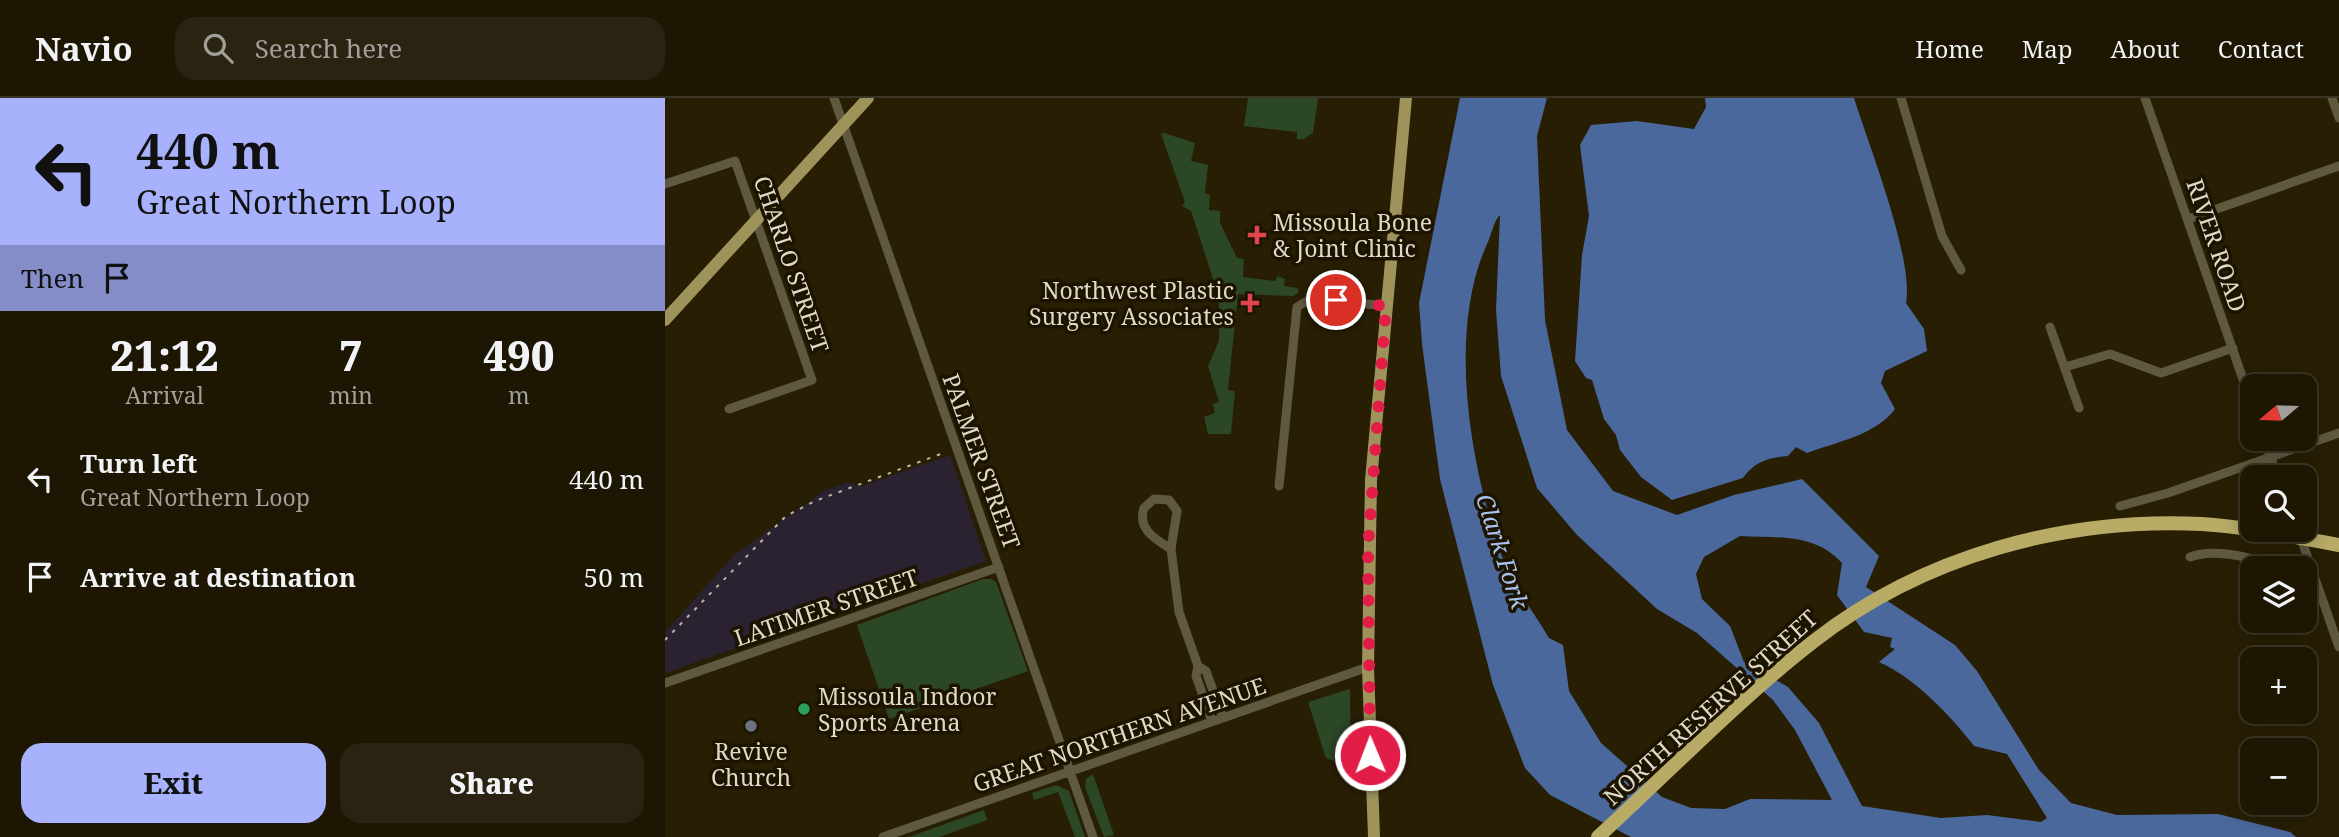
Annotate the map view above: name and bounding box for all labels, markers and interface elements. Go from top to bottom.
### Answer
search box [175,17,665,80]
text: Navio [35,26,133,71]
icon: search [199,29,237,67]
text: Search here [255,30,402,66]
text: Home [1915,32,1984,65]
text: Map [2022,32,2073,65]
text: About [2111,32,2180,65]
text: Contact [2218,32,2304,65]
text: 440 m [136,117,280,183]
icon: left [21,126,112,217]
street label: CHARLO STREET [747,171,837,357]
street label: RIVER ROAD [2179,174,2255,316]
text: Great Northern Loop [136,180,456,223]
place label: Missoula Bone & Joint Clinic [1273,206,1432,264]
marker: Missoula Bone & Joint Clinic [1247,225,1267,245]
icon: arrive [98,259,136,297]
text: Then [21,260,84,296]
pin [1306,270,1366,330]
place label: Northwest Plastic Surgery Associates [1029,274,1234,332]
icon: arrive [1317,281,1355,319]
marker: Northwest Plastic Surgery Associates [1240,293,1260,313]
text: 21:12 [110,326,219,383]
text: 7 [339,326,363,383]
text: 490 [483,326,555,383]
street label: PALMER STREET [935,369,1029,553]
north arrow [2240,374,2317,452]
map controls [2240,374,2317,815]
text: Arrival [125,379,204,411]
text: min [329,379,373,411]
text: m [508,379,530,411]
text: Turn left [80,445,197,481]
icon: left [21,460,59,498]
text: 440 m [569,461,644,497]
button: search [2240,465,2317,542]
text: Great Northern Loop [80,481,310,513]
water label: Clark Fork [1469,489,1538,614]
button: layers [2240,556,2317,633]
icon: arrive [21,558,59,596]
text: Arrive at destination [80,559,356,595]
text: 50 m [584,559,644,595]
street label: LATIMER STREET [730,561,922,653]
street label: NORTH RESERVE STREET [1596,602,1824,812]
button: + [2240,647,2317,724]
street label: GREAT NORTHERN AVENUE [968,669,1270,799]
place label: Missoula Indoor Sports Arena [818,680,997,738]
marker: Missoula Indoor Sports Arena [796,701,812,717]
marker: Revive Church [743,718,759,734]
position arrow [1333,718,1407,792]
place label: Revive Church [711,735,791,793]
button: − [2240,738,2317,815]
button: Exit [21,743,326,823]
button: Share [340,743,644,823]

